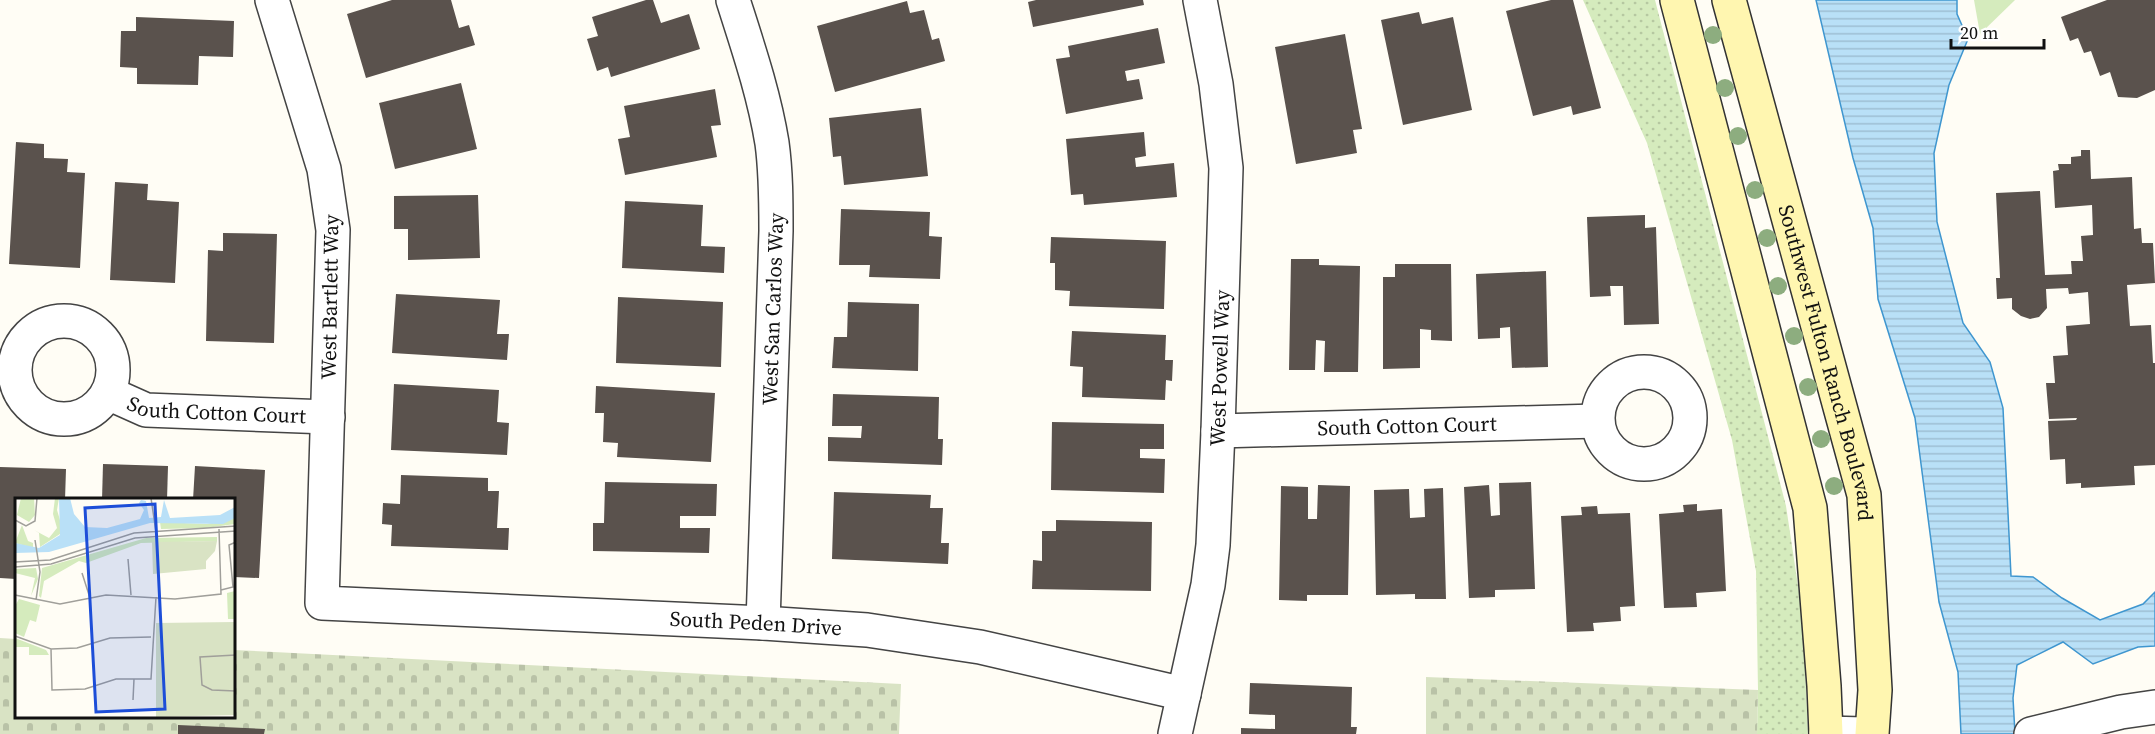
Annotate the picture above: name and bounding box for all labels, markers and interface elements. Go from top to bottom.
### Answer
scale bar [1951,12,2044,50]
text: 20 m [1960,20,1998,45]
street label: Southwest Fulton Ranch Boulevard [1772,201,1880,522]
street label: West San Carlos Way [755,212,790,406]
street label: West Bartlett Way [314,214,345,380]
street label: West Powell Way [1202,289,1236,447]
street label: South Cotton Court [123,388,307,430]
street label: South Cotton Court [1317,409,1497,442]
inset map [15,498,236,719]
street label: South Peden Drive [669,604,843,642]

